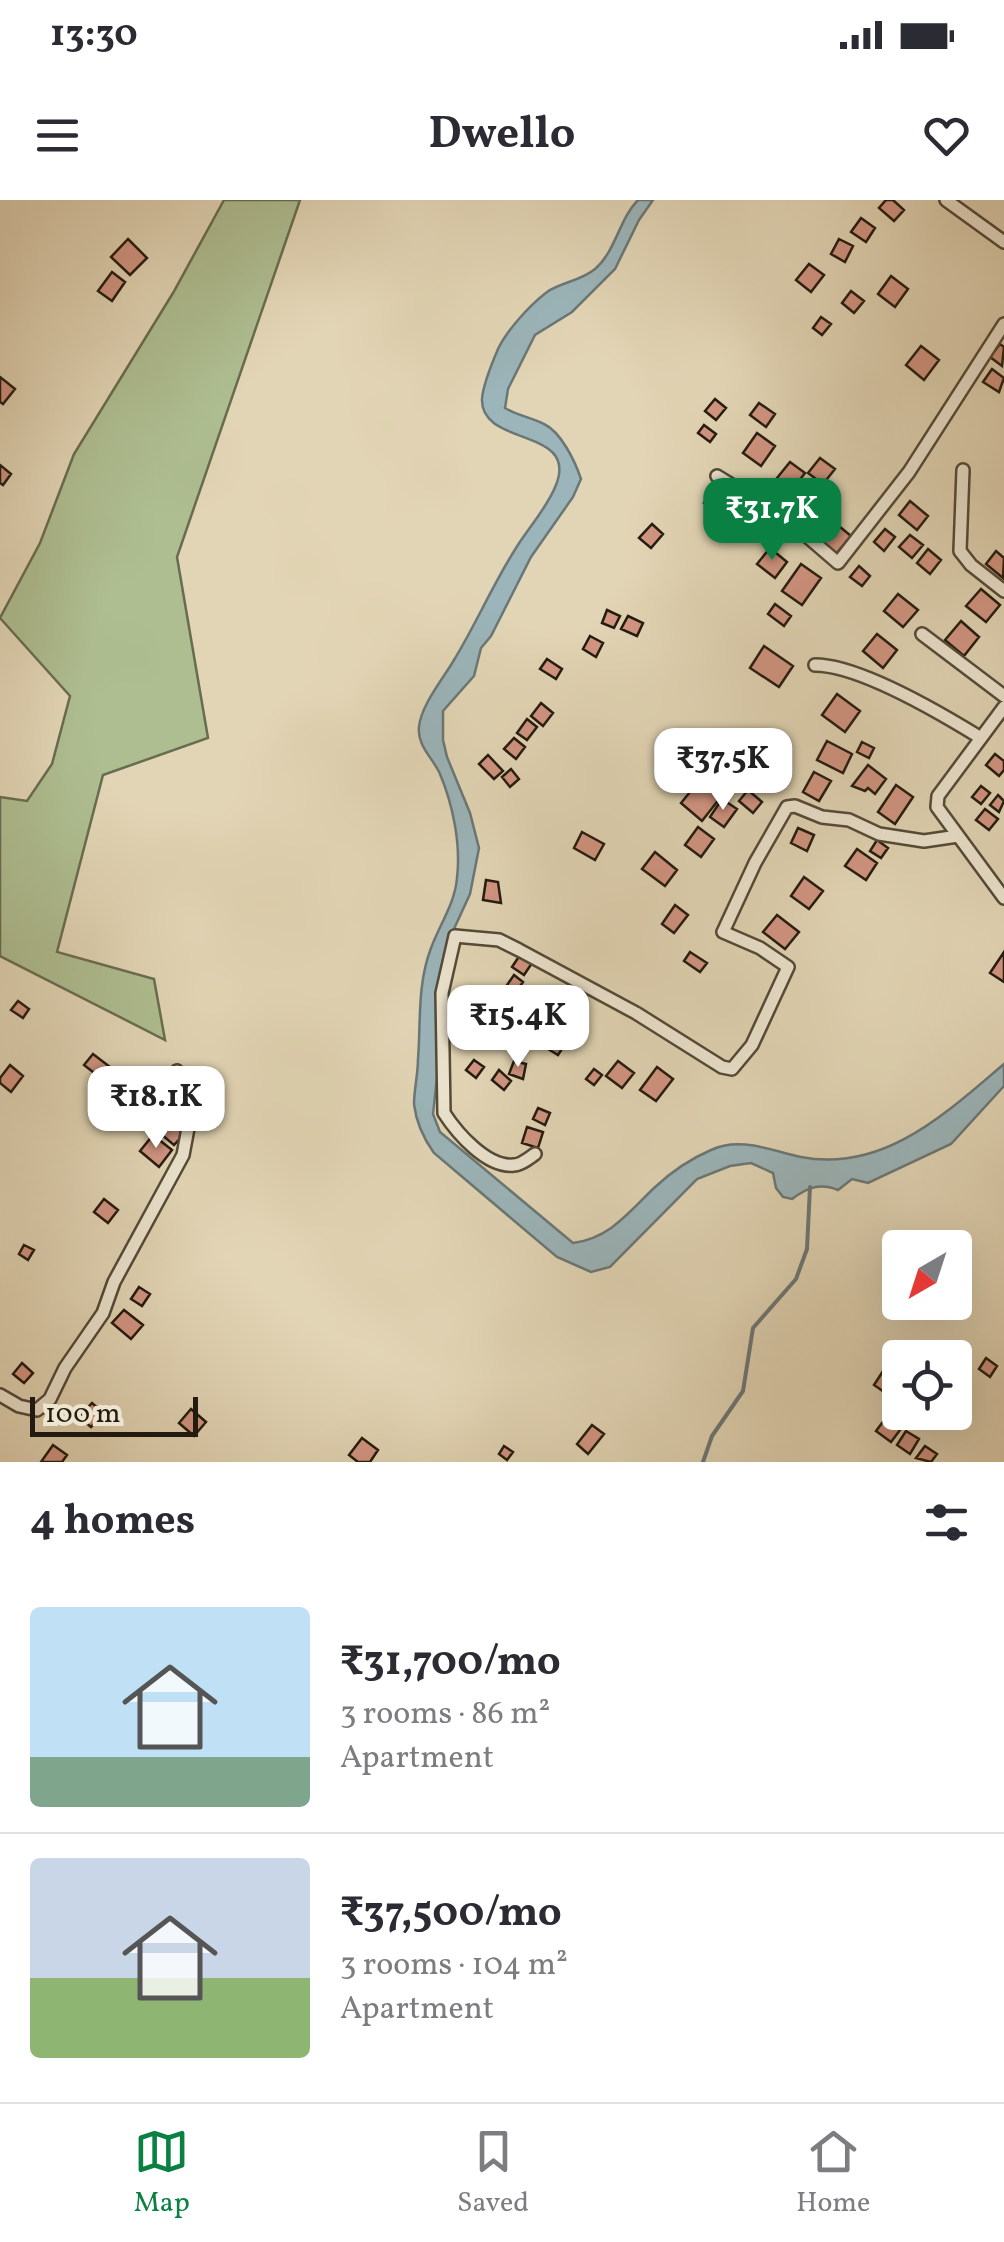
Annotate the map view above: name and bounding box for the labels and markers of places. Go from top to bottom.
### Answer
pin: ₹31.7K [691,478,853,563]
pin: ₹37.5K [642,728,804,813]
pin: ₹15.4K [437,985,599,1070]
pin: ₹18.1K [75,1066,237,1151]

